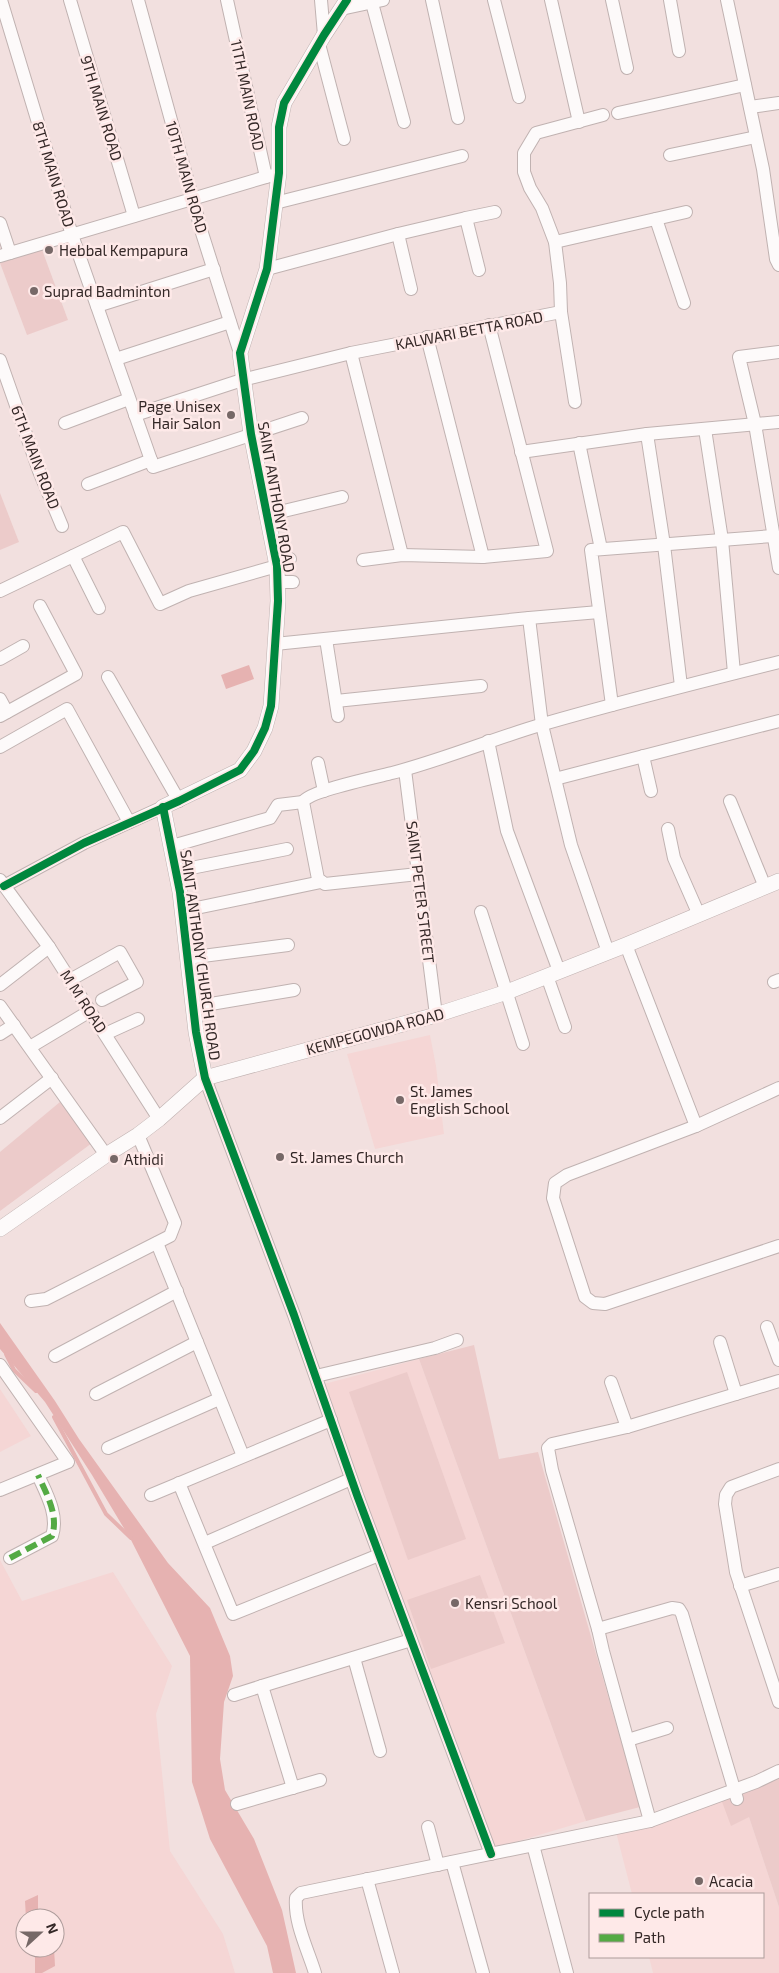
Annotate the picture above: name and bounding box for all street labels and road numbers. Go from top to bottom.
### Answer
street label: 11TH MAIN ROAD [227,38,269,152]
street label: 9TH MAIN ROAD [77,53,127,163]
street label: 8TH MAIN ROAD [29,119,79,229]
street label: 10TH MAIN ROAD [162,119,212,235]
street label: KALWARI BETTA ROAD [394,307,544,353]
street label: 6TH MAIN ROAD [8,403,64,511]
street label: SAINT ANTHONY ROAD [255,420,299,574]
street label: SAINT PETER STREET [403,820,439,964]
street label: SAINT ANTHONY CHURCH ROAD [177,848,225,1062]
street label: M M ROAD [57,966,111,1036]
street label: KEMPEGOWDA ROAD [304,1004,446,1058]

